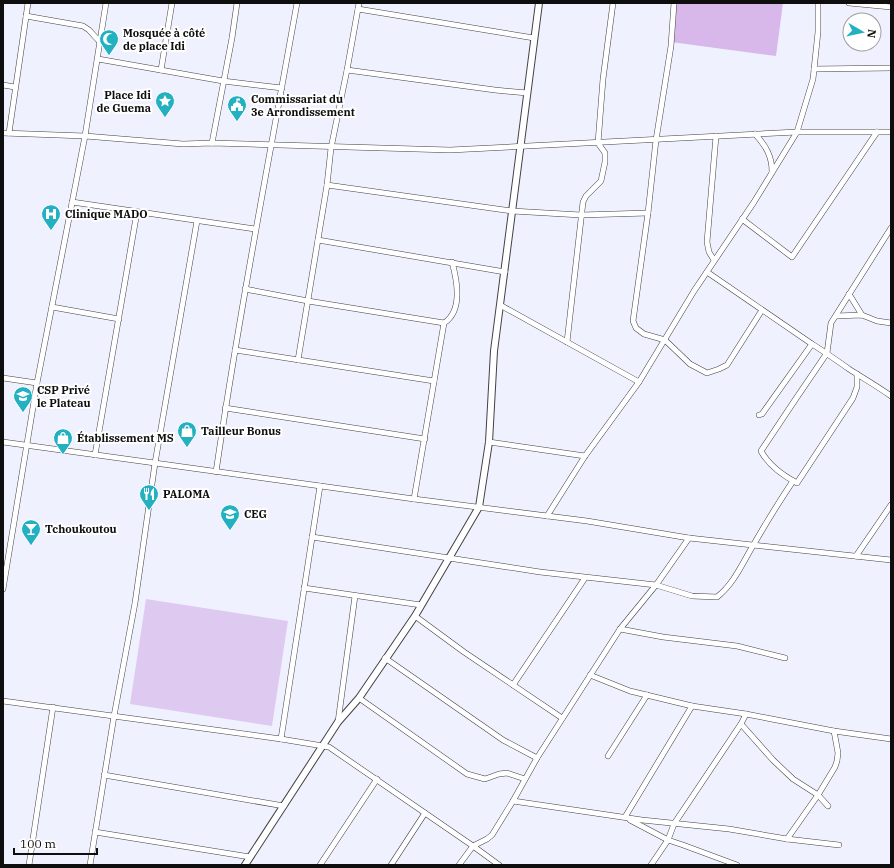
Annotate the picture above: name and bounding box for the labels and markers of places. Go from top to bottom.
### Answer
place label: Mosquée à côté de place Idi [123,26,205,53]
mosque icon: Mosquée à côté de place Idi [98,28,120,56]
place label: Place Idi de Guema [96,88,151,115]
place icon: Place Idi de Guema [154,90,176,118]
place label: Commissariat du 3e Arrondissement [251,92,355,119]
public building icon: Commissariat du 3e Arrondissement [226,94,248,122]
hospital icon: Clinique MADO [40,203,62,231]
place label: Clinique MADO [65,207,148,221]
place label: CSP Privé le Plateau [37,383,91,410]
school or university icon: CSP Privé le Plateau [12,385,34,413]
shop icon: Tailleur Bonus [176,420,198,448]
place label: Tailleur Bonus [201,424,281,438]
shop icon: Établissement MS [52,427,74,455]
place label: Établissement MS [77,430,174,445]
restaurant icon: PALOMA [138,483,160,511]
place label: PALOMA [163,487,210,501]
school or university icon: CEG [219,503,241,531]
place label: CEG [244,507,268,521]
bar icon: Tchoukoutou [20,518,42,546]
place label: Tchoukoutou [45,522,117,536]

